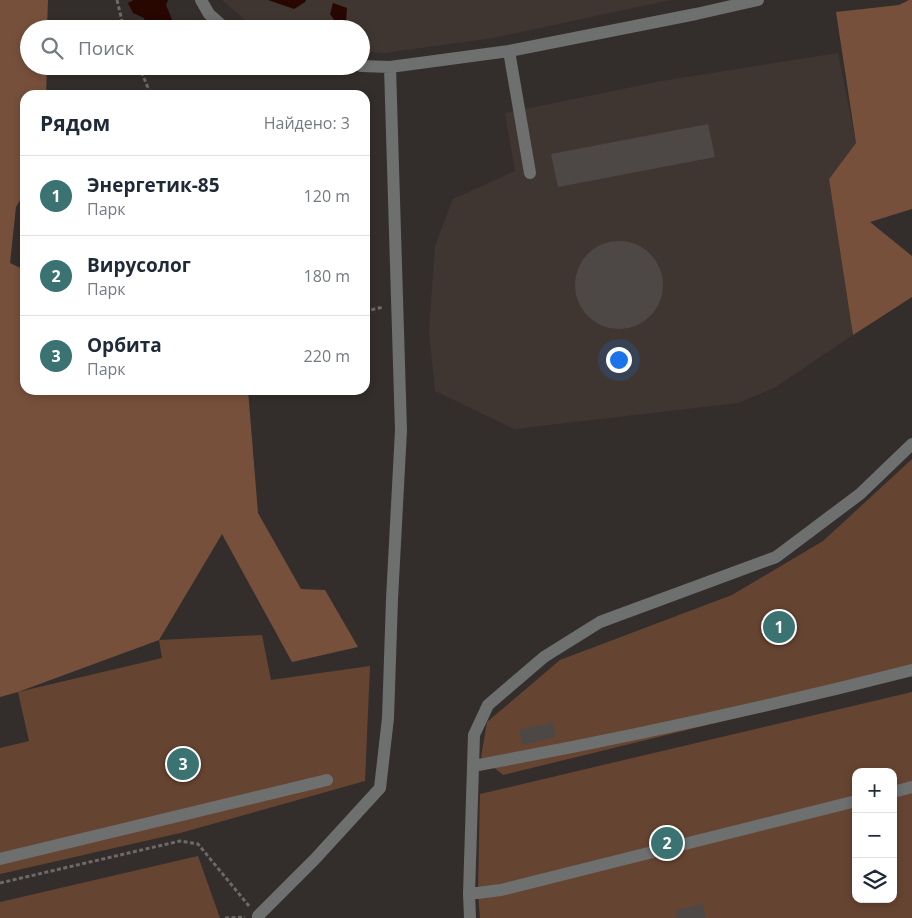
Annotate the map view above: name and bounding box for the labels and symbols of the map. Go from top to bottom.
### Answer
your location [606,347,632,373]
pin: 1 [763,608,795,646]
pin: 3 [167,745,199,783]
pin: 2 [651,824,683,862]

